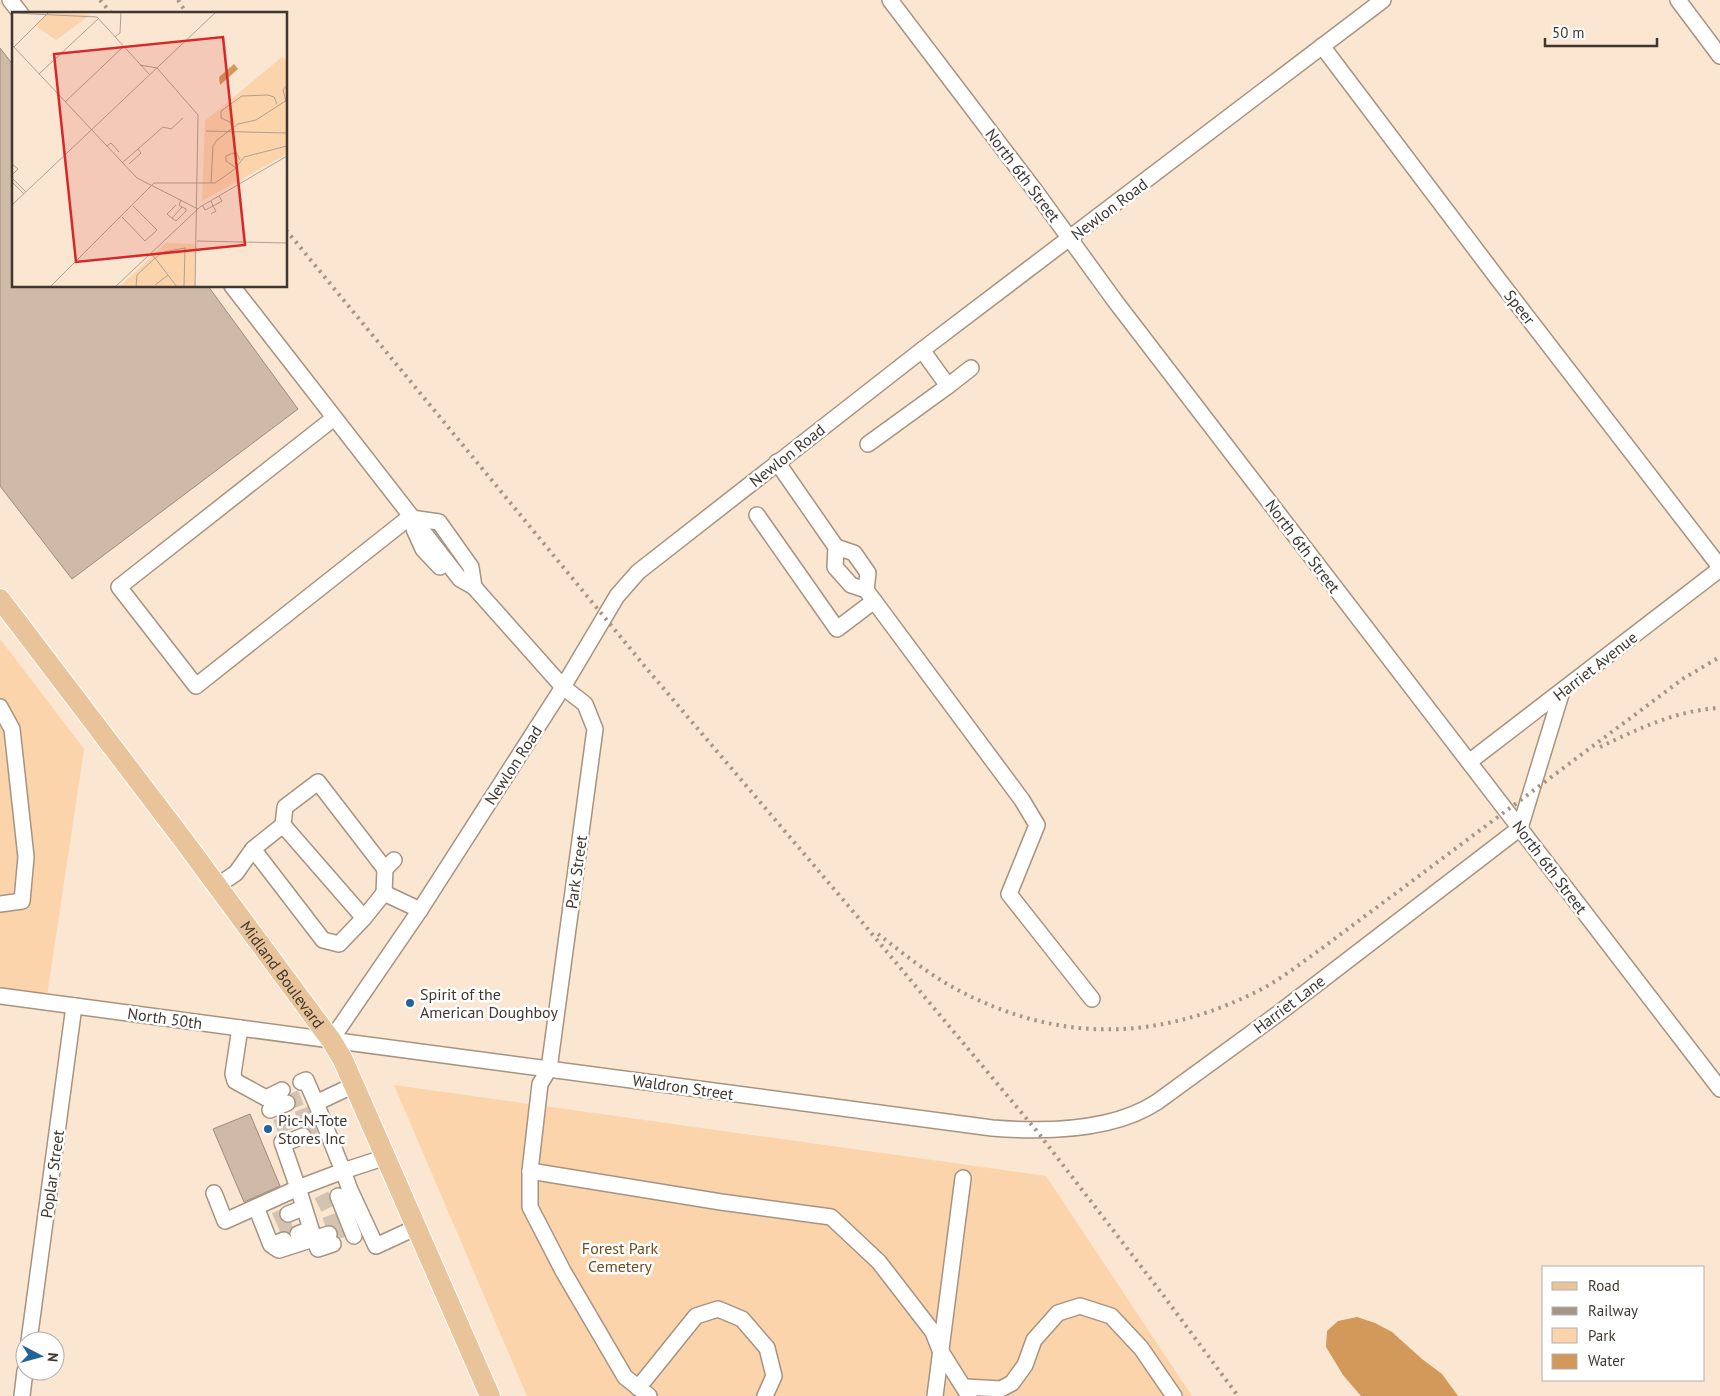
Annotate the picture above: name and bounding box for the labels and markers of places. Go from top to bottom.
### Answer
place label: Spirit of the American Doughboy [420,984,558,1022]
marker: Spirit of the American Doughboy [404,997,416,1009]
place label: Pic-N-Tote Stores Inc [278,1110,347,1148]
marker: Pic-N-Tote Stores Inc [262,1123,274,1135]

